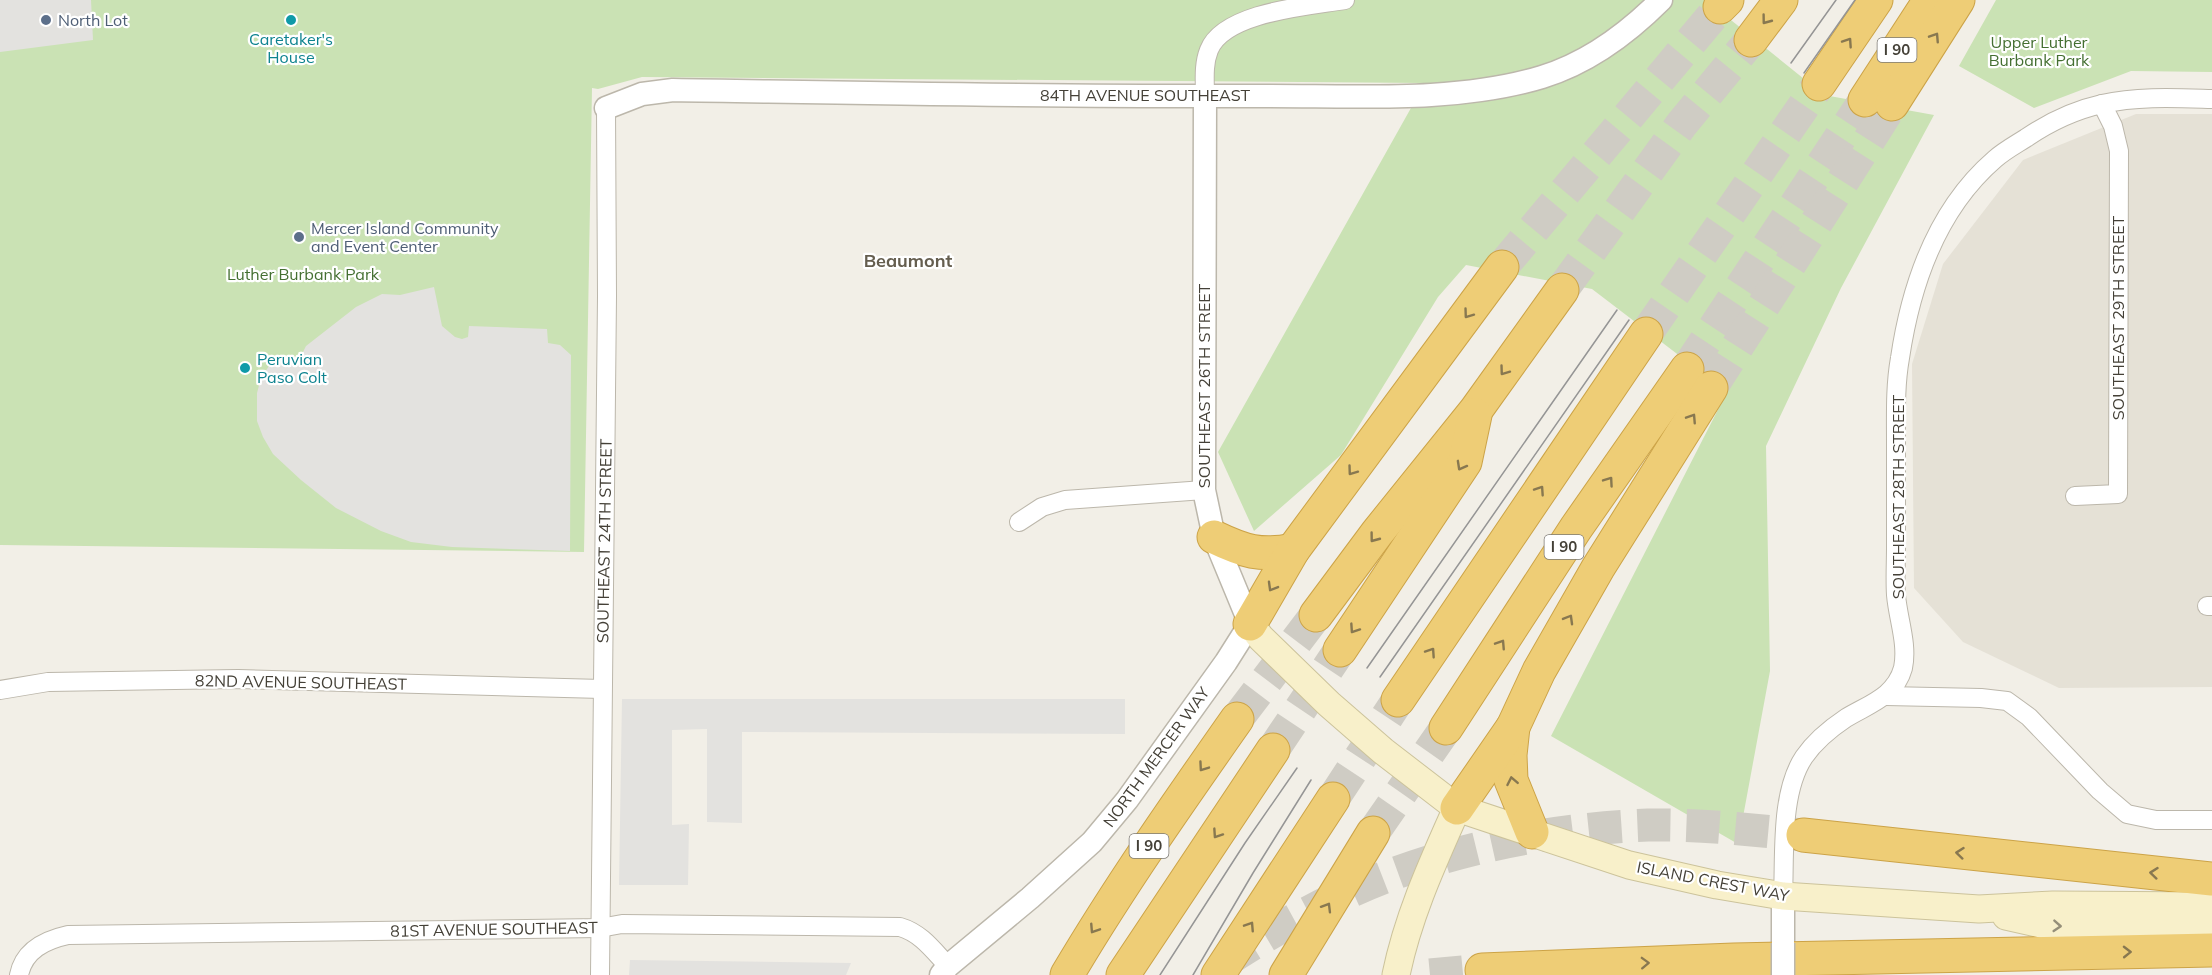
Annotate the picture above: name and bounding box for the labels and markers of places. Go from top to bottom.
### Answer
place label: North Lot [58,10,128,30]
marker: North Lot [39,13,53,27]
marker: Caretaker's House [284,13,298,27]
place label: Caretaker's House [249,29,333,67]
place label: Mercer Island Community and Event Center [311,218,499,256]
marker: Mercer Island Community and Event Center [292,230,306,244]
place label: Peruvian Paso Colt [257,349,327,387]
marker: Peruvian Paso Colt [238,361,252,375]

